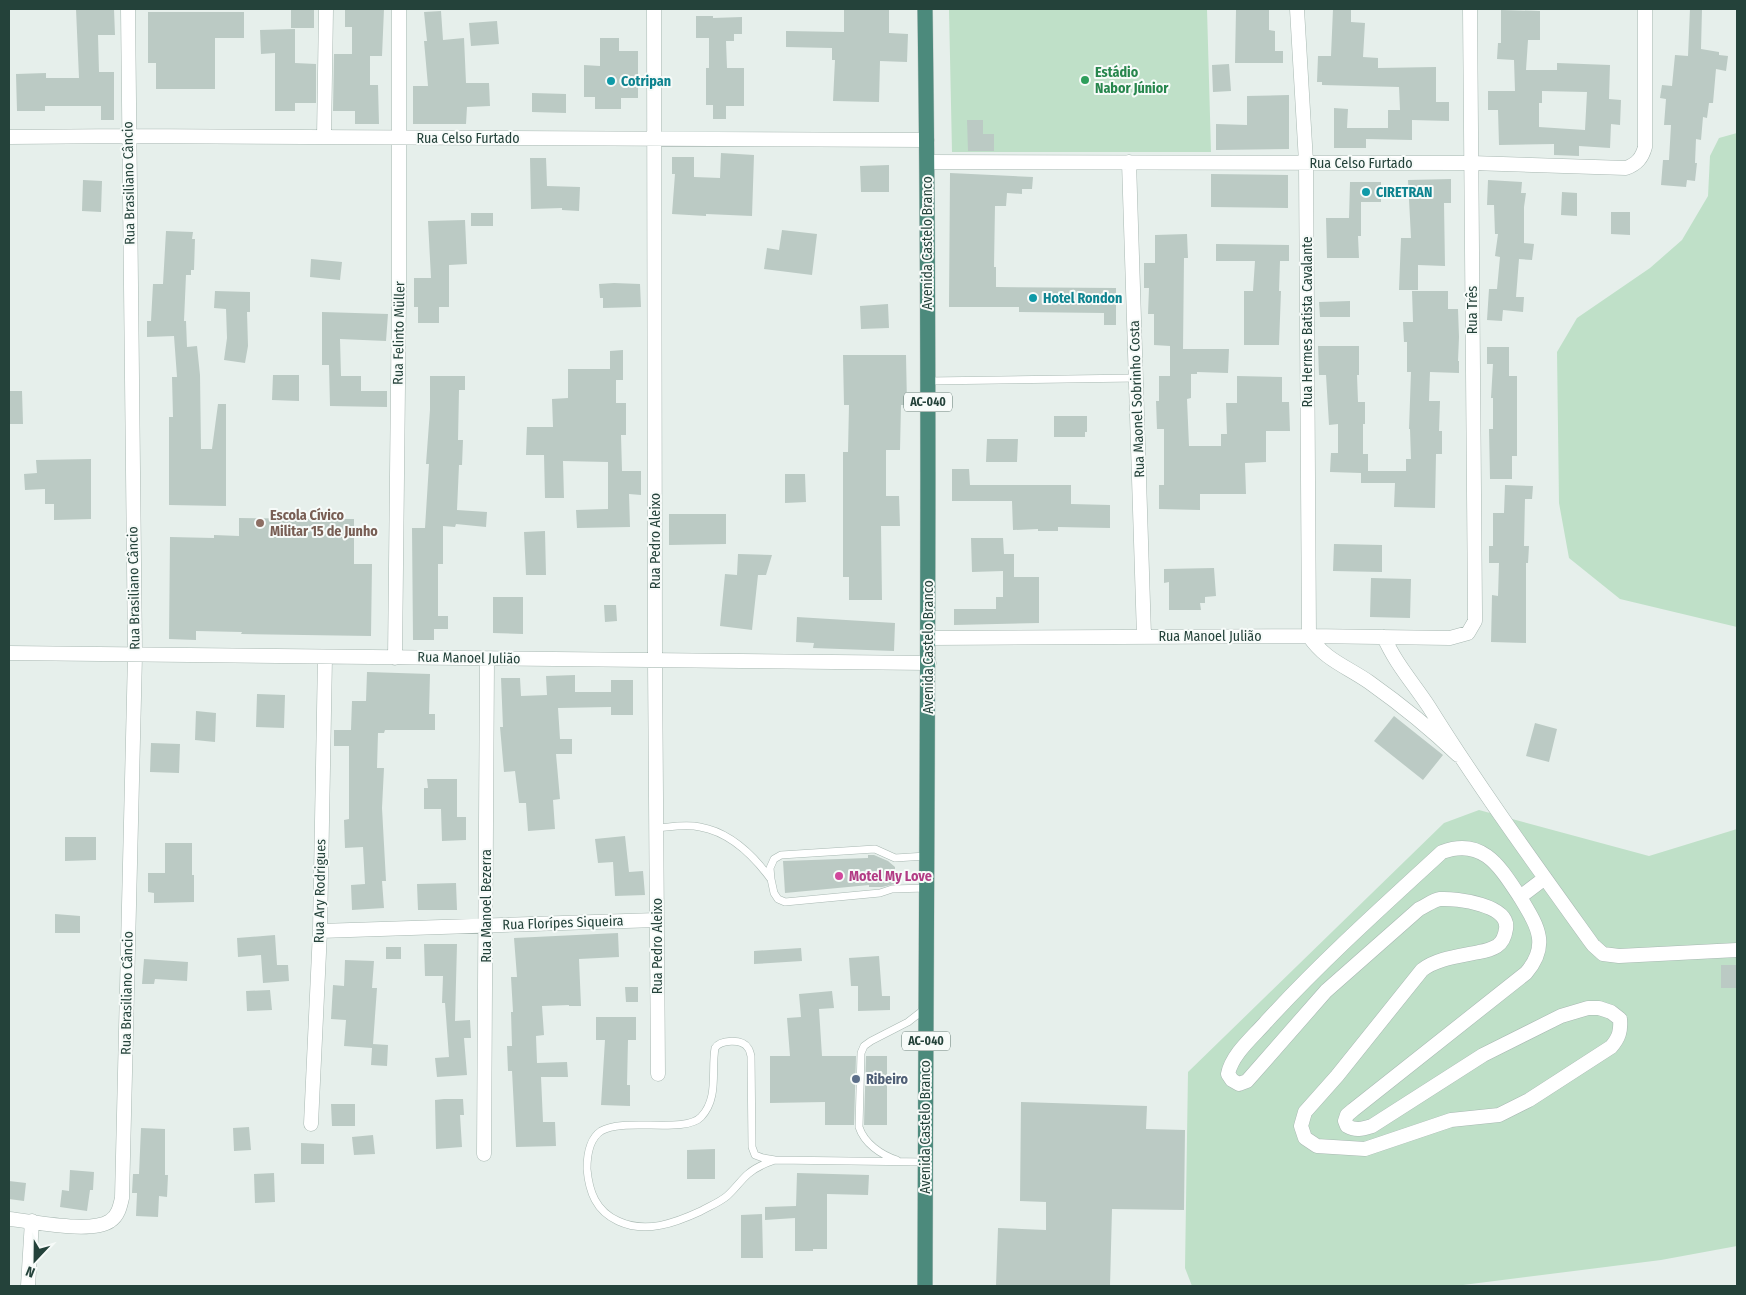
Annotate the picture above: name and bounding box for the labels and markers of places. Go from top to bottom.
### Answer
place label: Estádio Nabor Júnior [1095,64,1169,97]
place label: Cotripan [621,73,671,90]
marker: Estádio Nabor Júnior [1079,74,1091,86]
marker: Cotripan [605,75,617,87]
place label: CIRETRAN [1376,184,1432,201]
marker: CIRETRAN [1360,186,1372,198]
place label: Hotel Rondon [1043,290,1122,307]
marker: Hotel Rondon [1027,292,1039,304]
place label: Escola Cívico Militar 15 de Junho [270,507,378,540]
marker: Escola Cívico Militar 15 de Junho [254,517,266,529]
place label: Motel My Love [849,868,932,885]
marker: Motel My Love [833,870,845,882]
place label: Ribeiro [866,1071,909,1088]
marker: Ribeiro [850,1073,862,1085]

